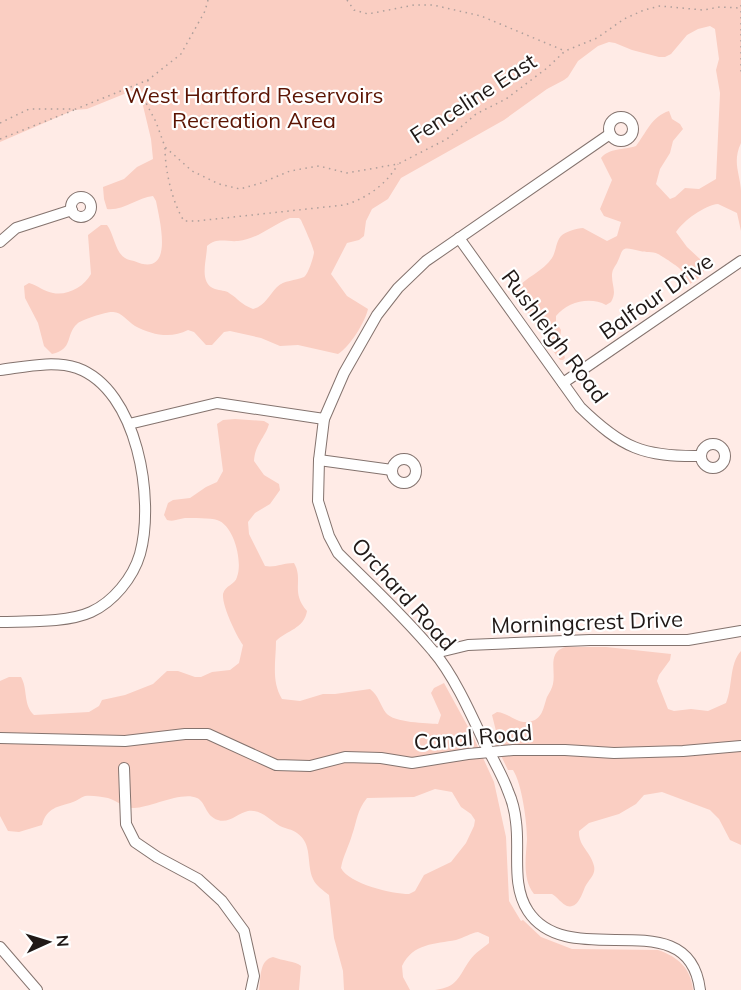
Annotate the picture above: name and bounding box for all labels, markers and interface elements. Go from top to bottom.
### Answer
street label: Fenceline East [405,47,542,149]
park label: West Hartford Reservoirs Recreation Area [125,81,383,134]
street label: Balfour Drive [594,246,718,346]
street label: Rushleigh Road [496,264,614,408]
street label: Orchard Road [346,532,462,656]
street label: Morningcrest Drive [491,605,683,639]
street label: Canal Road [413,718,533,756]
north arrow [18,912,78,972]
text: N [53,934,73,948]

